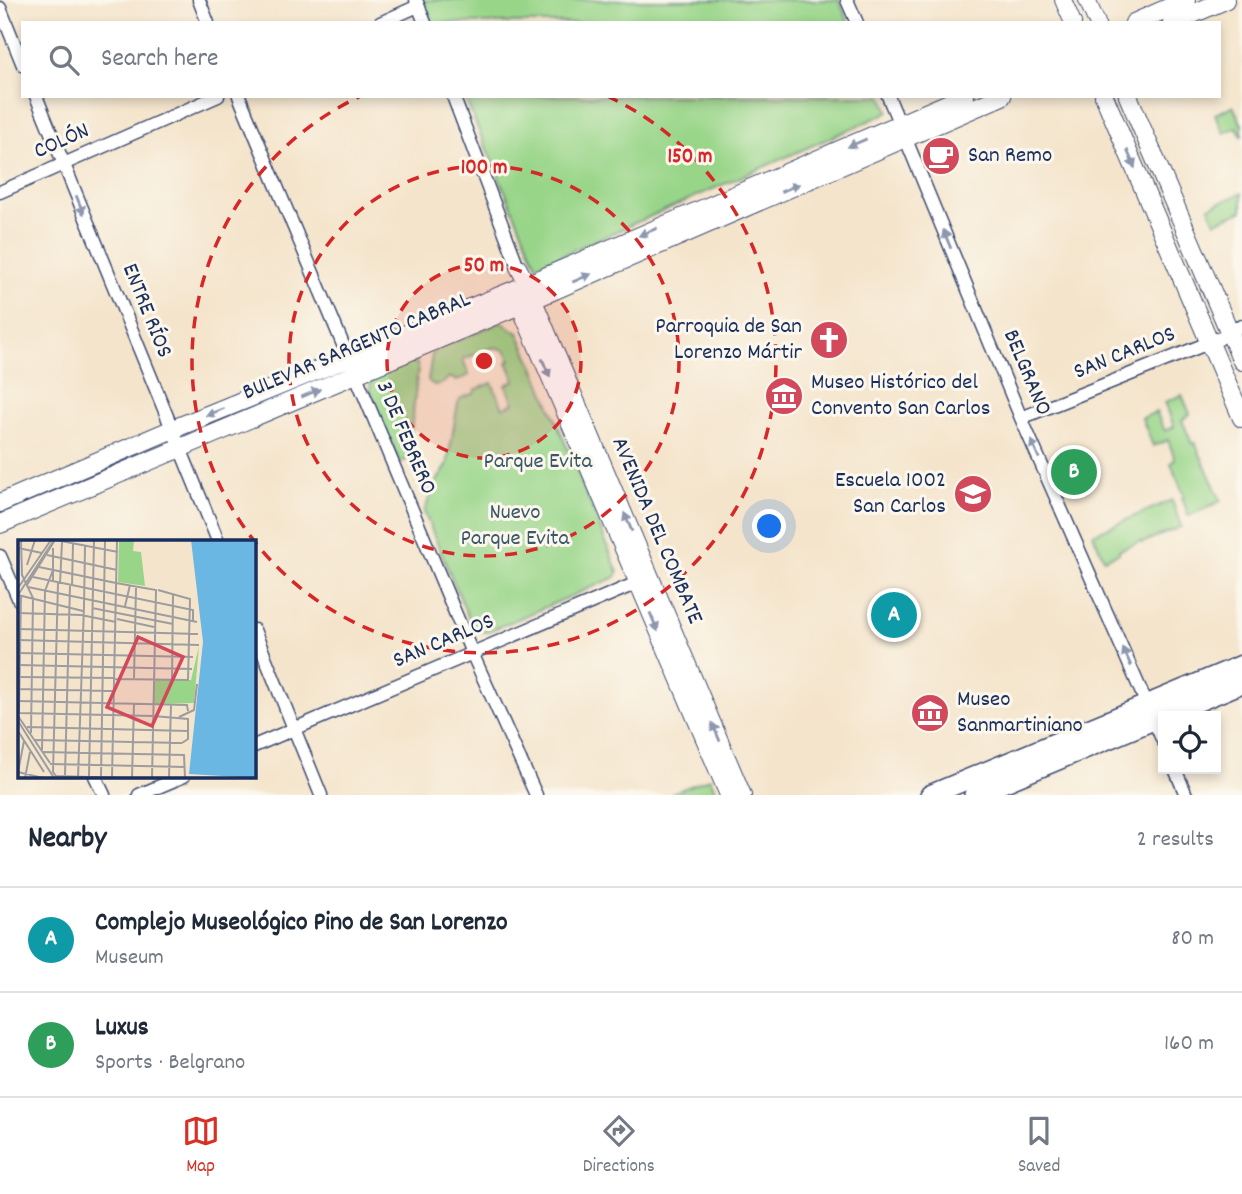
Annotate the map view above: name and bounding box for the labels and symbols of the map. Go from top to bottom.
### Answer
street label: COLÓN [29,115,95,169]
cafe icon: San Remo [920,135,962,177]
one-way arrow [847,137,867,149]
place label: San Remo [968,140,1052,173]
text: 150 m [667,143,713,173]
one-way arrow [1125,149,1137,169]
text: 100 m [461,154,507,184]
one-way arrow [780,182,801,193]
one-way arrow [74,195,86,215]
one-way arrow [637,227,658,238]
one-way arrow [942,228,953,249]
text: 50 m [464,252,504,282]
street label: ENTRE RÍOS [112,259,180,363]
one-way arrow [571,273,592,284]
street label: BULEVAR SARGENTO CABRAL [238,284,477,410]
place label: Parroquia de San Lorenzo Mártir [655,311,802,370]
church icon: Parroquia de San Lorenzo Mártir [808,319,850,361]
street label: SAN CARLOS [1069,319,1181,389]
street label: BELGRANO [993,325,1059,421]
centre of rings [472,349,496,373]
one-way arrow [540,358,552,378]
place label: Museo Histórico del Convento San Carlos [811,367,990,426]
museum icon: Museo Histórico del Convento San Carlos [763,375,805,417]
street label: 3 DE FEBRERO [366,376,444,500]
one-way arrow [301,387,321,399]
one-way arrow [205,406,225,418]
street label: AVENIDA DEL COMBATE [602,432,711,630]
one-way arrow [1029,439,1041,459]
park label: Parque Evita [484,446,594,479]
pin: B [1051,446,1097,498]
place label: Escuela 1002 San Carlos [835,465,946,524]
school or university icon: Escuela 1002 San Carlos [952,473,994,515]
park label: Nuevo Parque Evita [461,497,571,556]
your location [752,509,786,543]
one-way arrow [622,512,633,533]
inset map [18,540,256,778]
pin: A [871,589,917,641]
street label: SAN CARLOS [388,606,500,678]
one-way arrow [649,612,660,633]
one-way arrow [1121,646,1132,667]
place label: Museo Sanmartiniano [957,684,1083,743]
museum icon: Museo Sanmartiniano [909,692,951,734]
one-way arrow [710,722,722,742]

